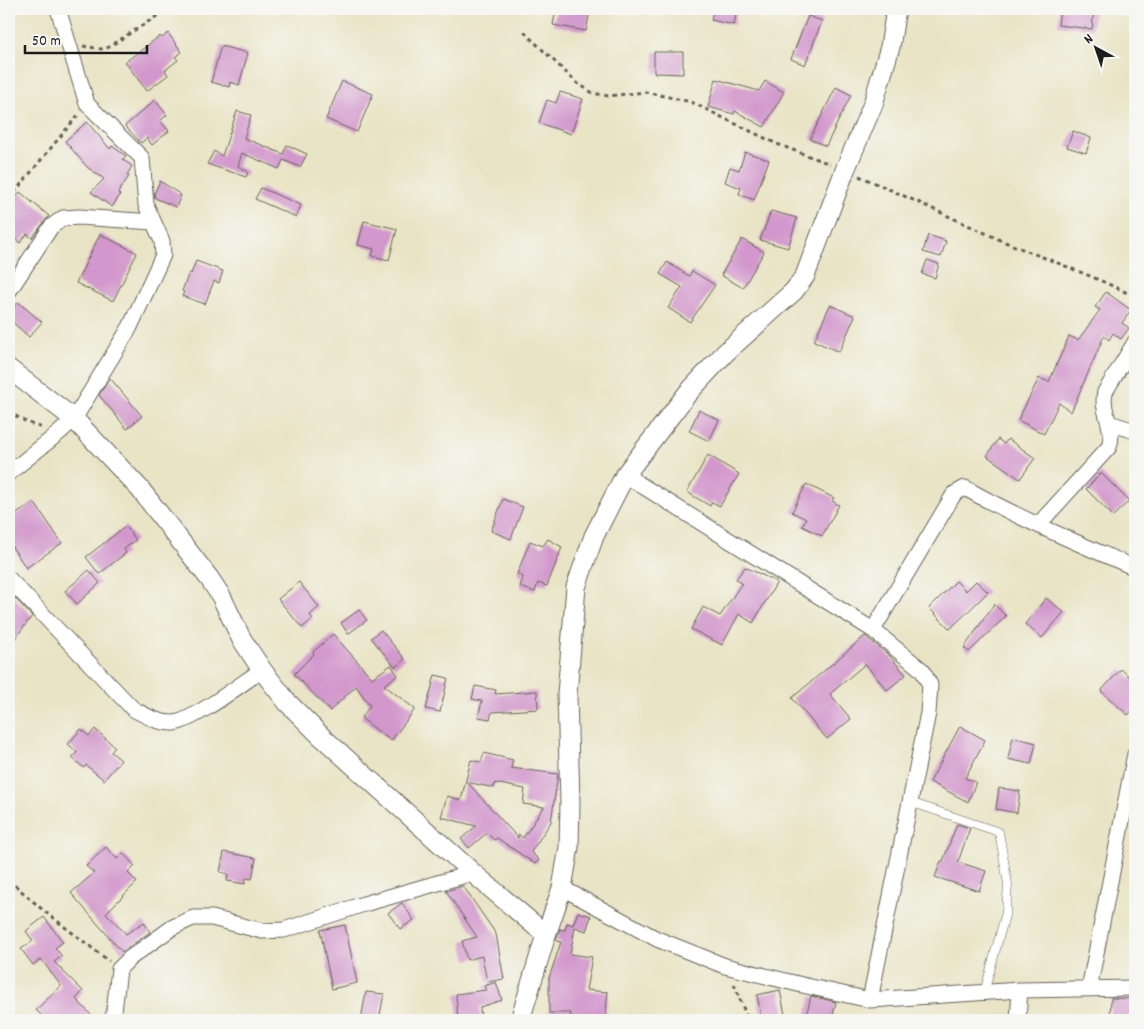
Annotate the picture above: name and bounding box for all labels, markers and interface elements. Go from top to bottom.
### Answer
scale bar [25,22,148,54]
north arrow [1072,22,1122,72]
text: N [1080,30,1098,49]
text: 50 m [32,31,61,53]

